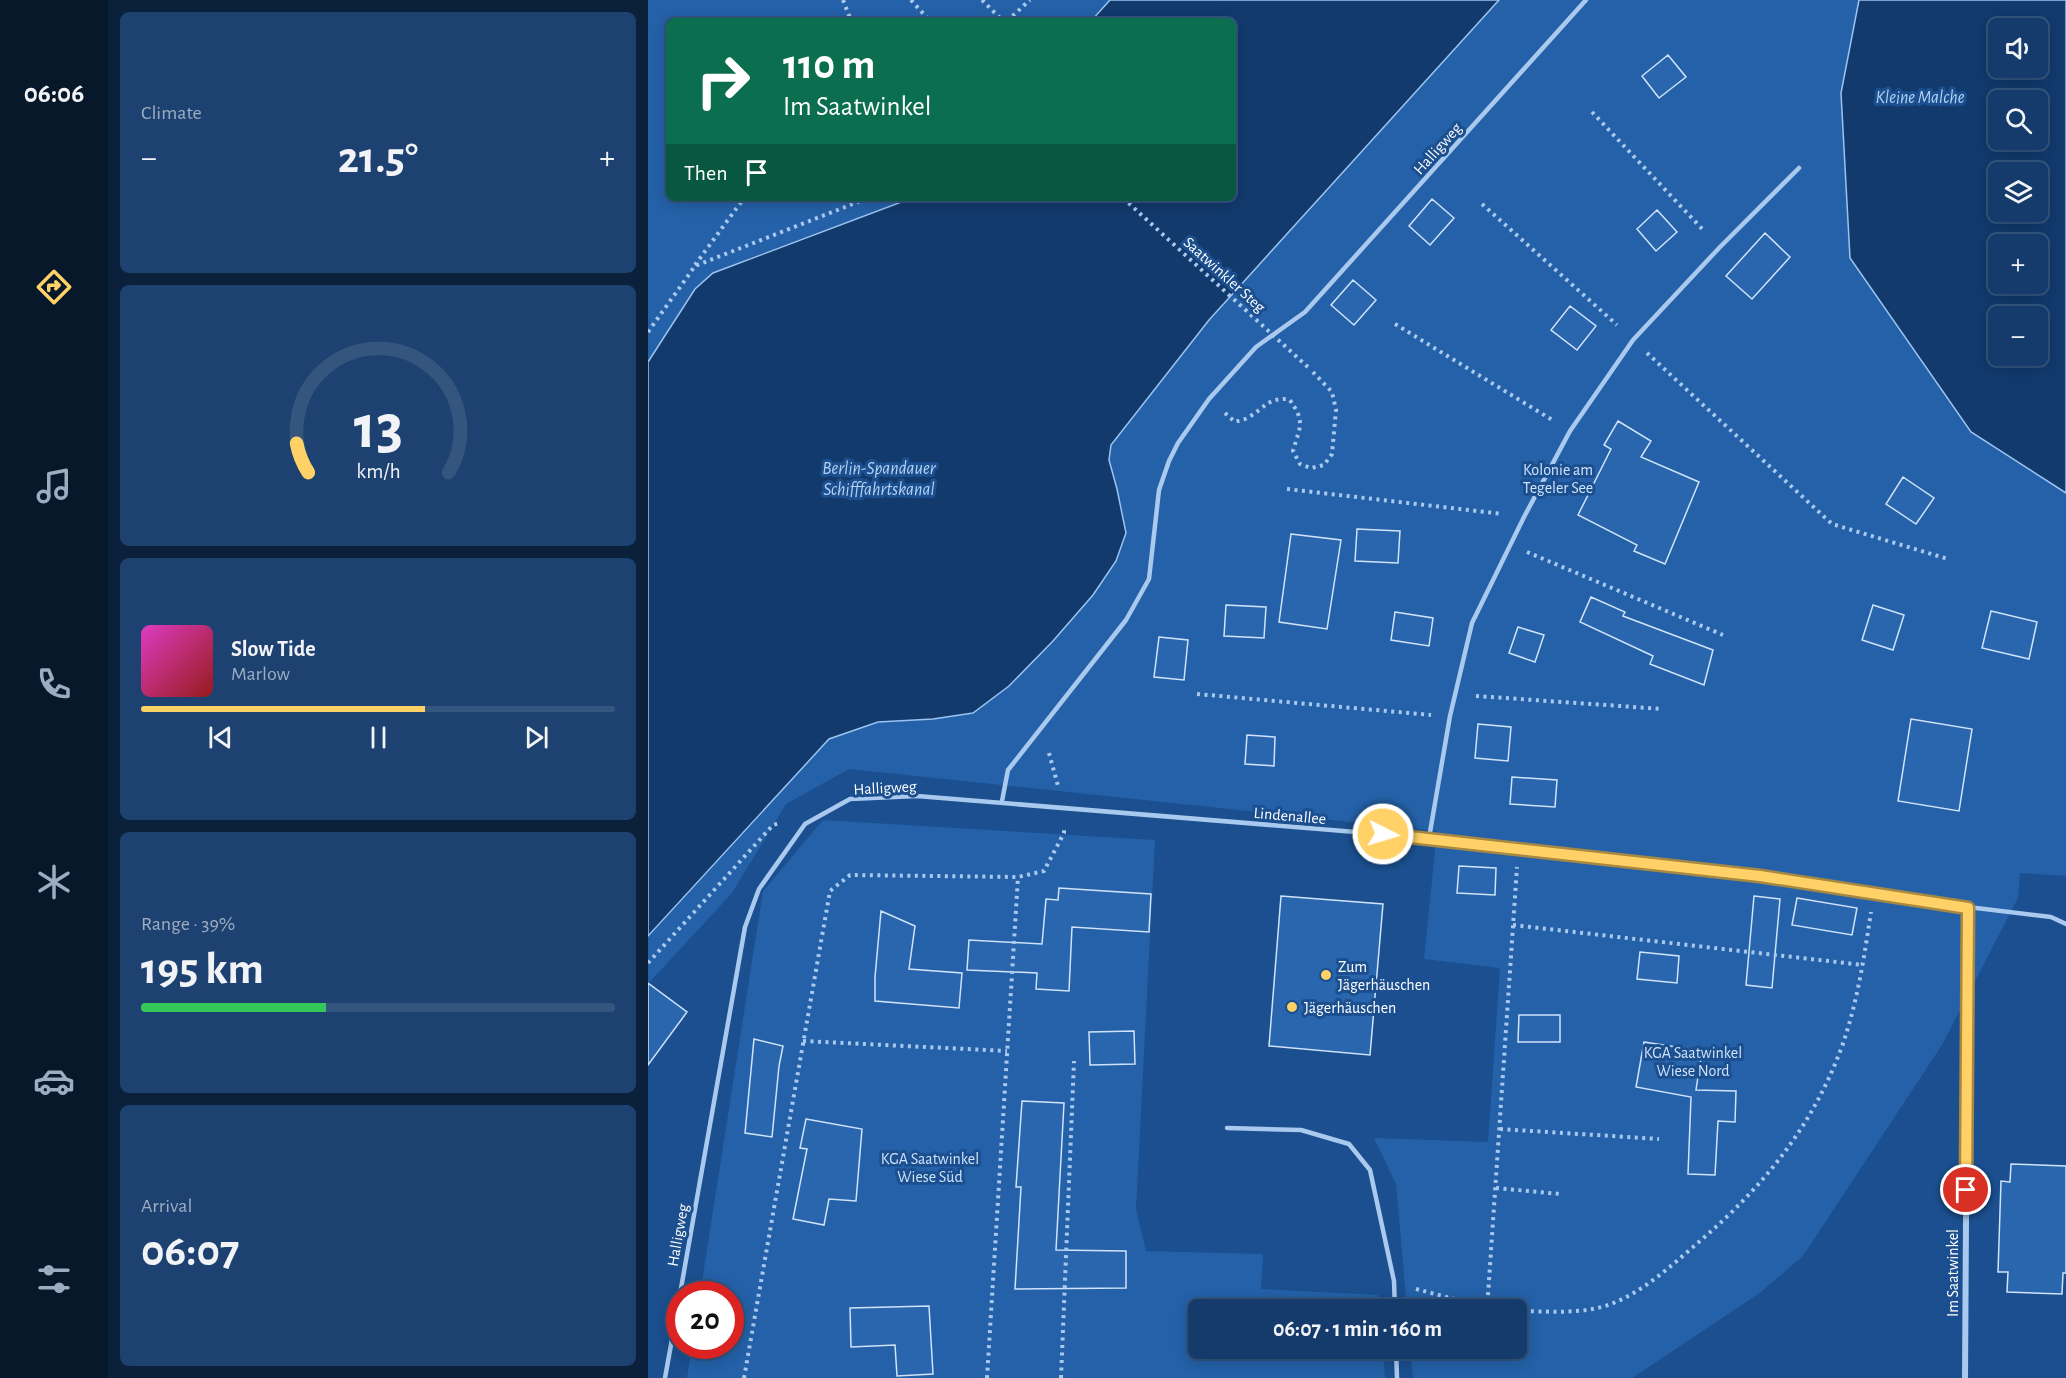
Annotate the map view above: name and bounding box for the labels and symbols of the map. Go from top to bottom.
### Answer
water label: Kleine Malche [1875,89,1965,107]
street label: Halligweg [1411,120,1465,177]
street label: Saatwinkler Steg [1180,234,1268,316]
water label: Berlin-Spandauer Schifffahrtskanal [822,460,937,499]
park label: Kolonie am Tegeler See [1523,462,1593,496]
street label: Halligweg [853,778,917,798]
position arrow [1351,802,1415,866]
street label: Lindenallee [1253,805,1327,827]
place label: Zum Jägerhäuschen [1338,959,1430,993]
marker: Zum Jägerhäuschen [1319,968,1333,982]
marker: Jägerhäuschen [1285,1000,1299,1014]
place label: Jägerhäuschen [1304,1000,1396,1016]
park label: KGA Saatwinkel Wiese Nord [1644,1045,1742,1079]
park label: KGA Saatwinkel Wiese Süd [881,1151,979,1185]
pin [1940,1164,1991,1215]
street label: Halligweg [665,1202,691,1268]
street label: Im Saatwinkel [1945,1229,1961,1317]
speed limit sign: 20 [666,1281,744,1359]

